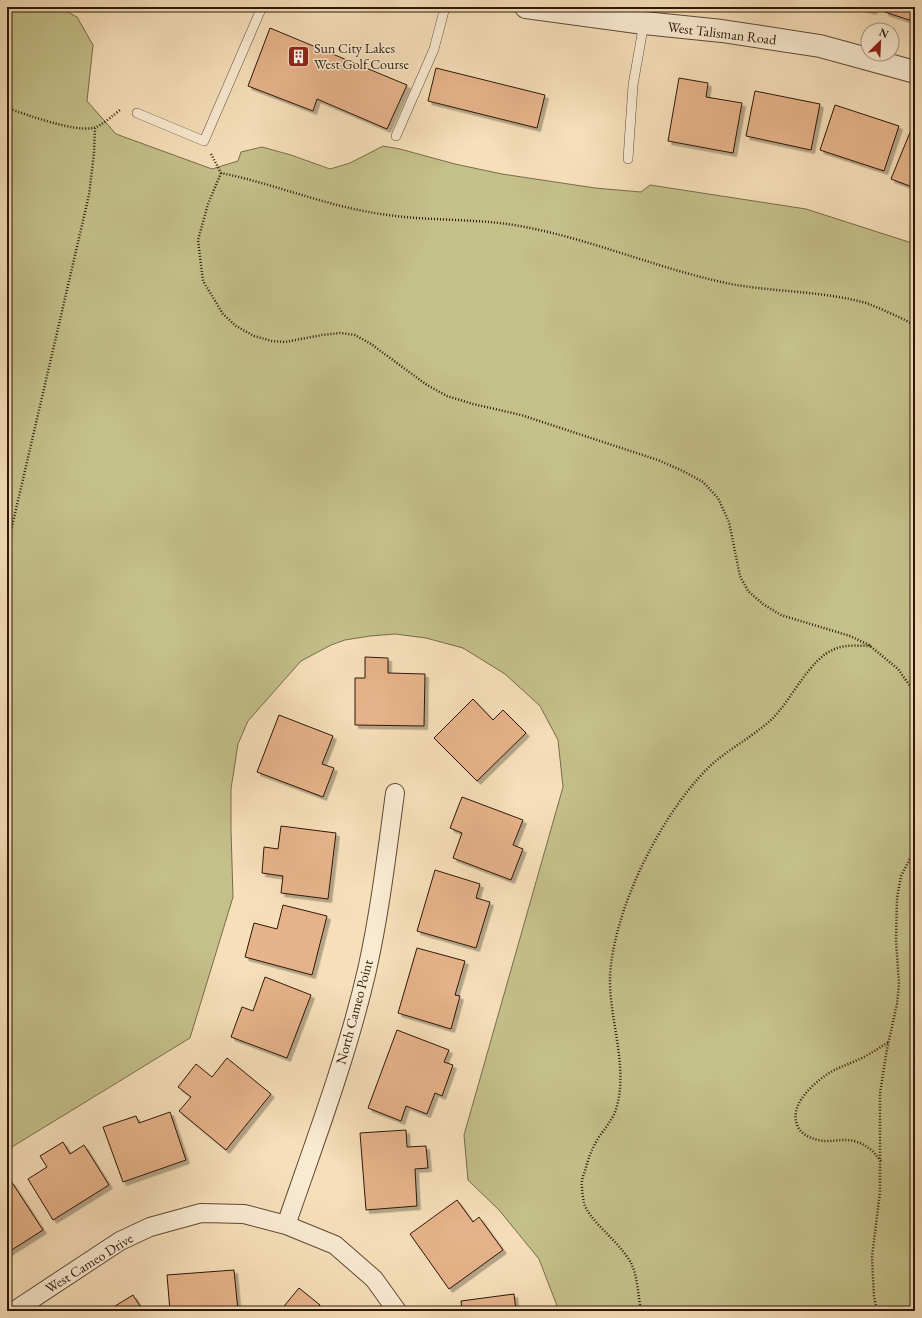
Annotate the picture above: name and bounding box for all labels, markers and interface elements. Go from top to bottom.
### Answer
street label: West Talisman Road [667,17,778,49]
north arrow [860,22,900,62]
text: N [877,25,891,41]
place label: Sun City Lakes West Golf Course [314,39,410,73]
building icon: Sun City Lakes West Golf Course [286,43,312,69]
street label: North Cameo Point [331,957,377,1066]
street label: West Cameo Drive [42,1229,137,1297]

